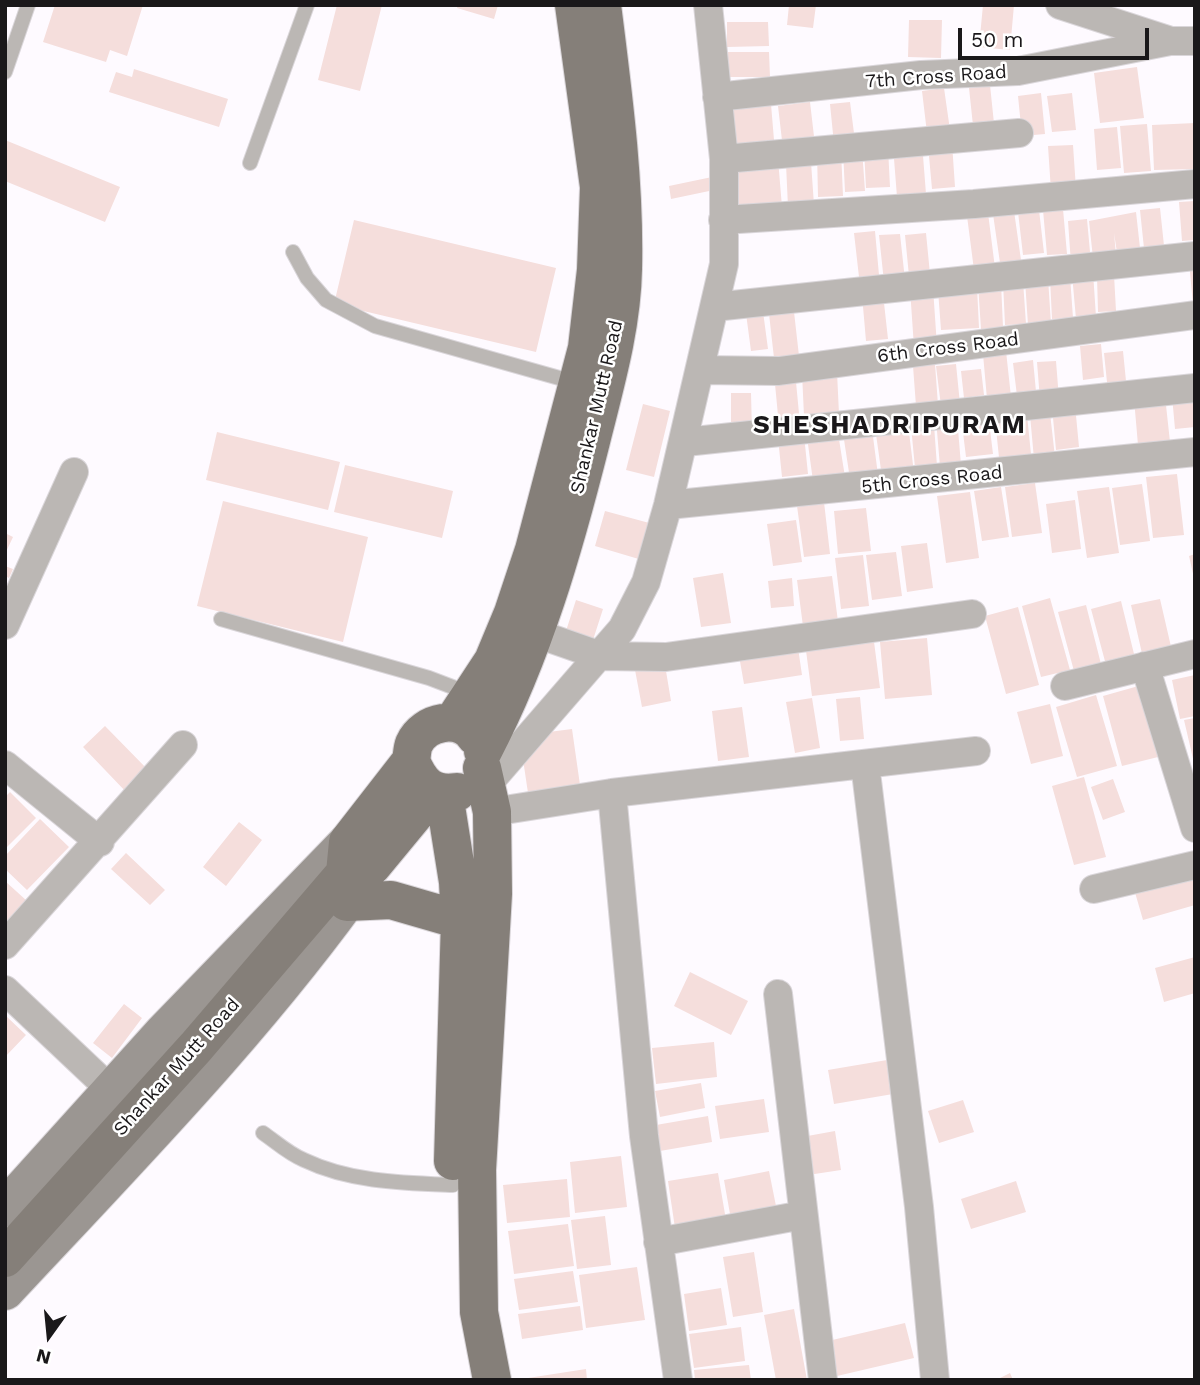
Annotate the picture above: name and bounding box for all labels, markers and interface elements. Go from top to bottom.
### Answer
scale bar [962,14,1153,58]
text: 50 m [971,27,1023,52]
street label: 7th Cross Road [865,61,1007,93]
street label: Shankar Mutt Road [566,318,628,496]
street label: 6th Cross Road [876,328,1020,368]
district label: SHESHADRIPURAM [755,409,1025,441]
street label: 5th Cross Road [860,461,1004,499]
street label: Shankar Mutt Road [109,993,245,1141]
north arrow [14,1301,84,1371]
text: N [34,1344,53,1370]

